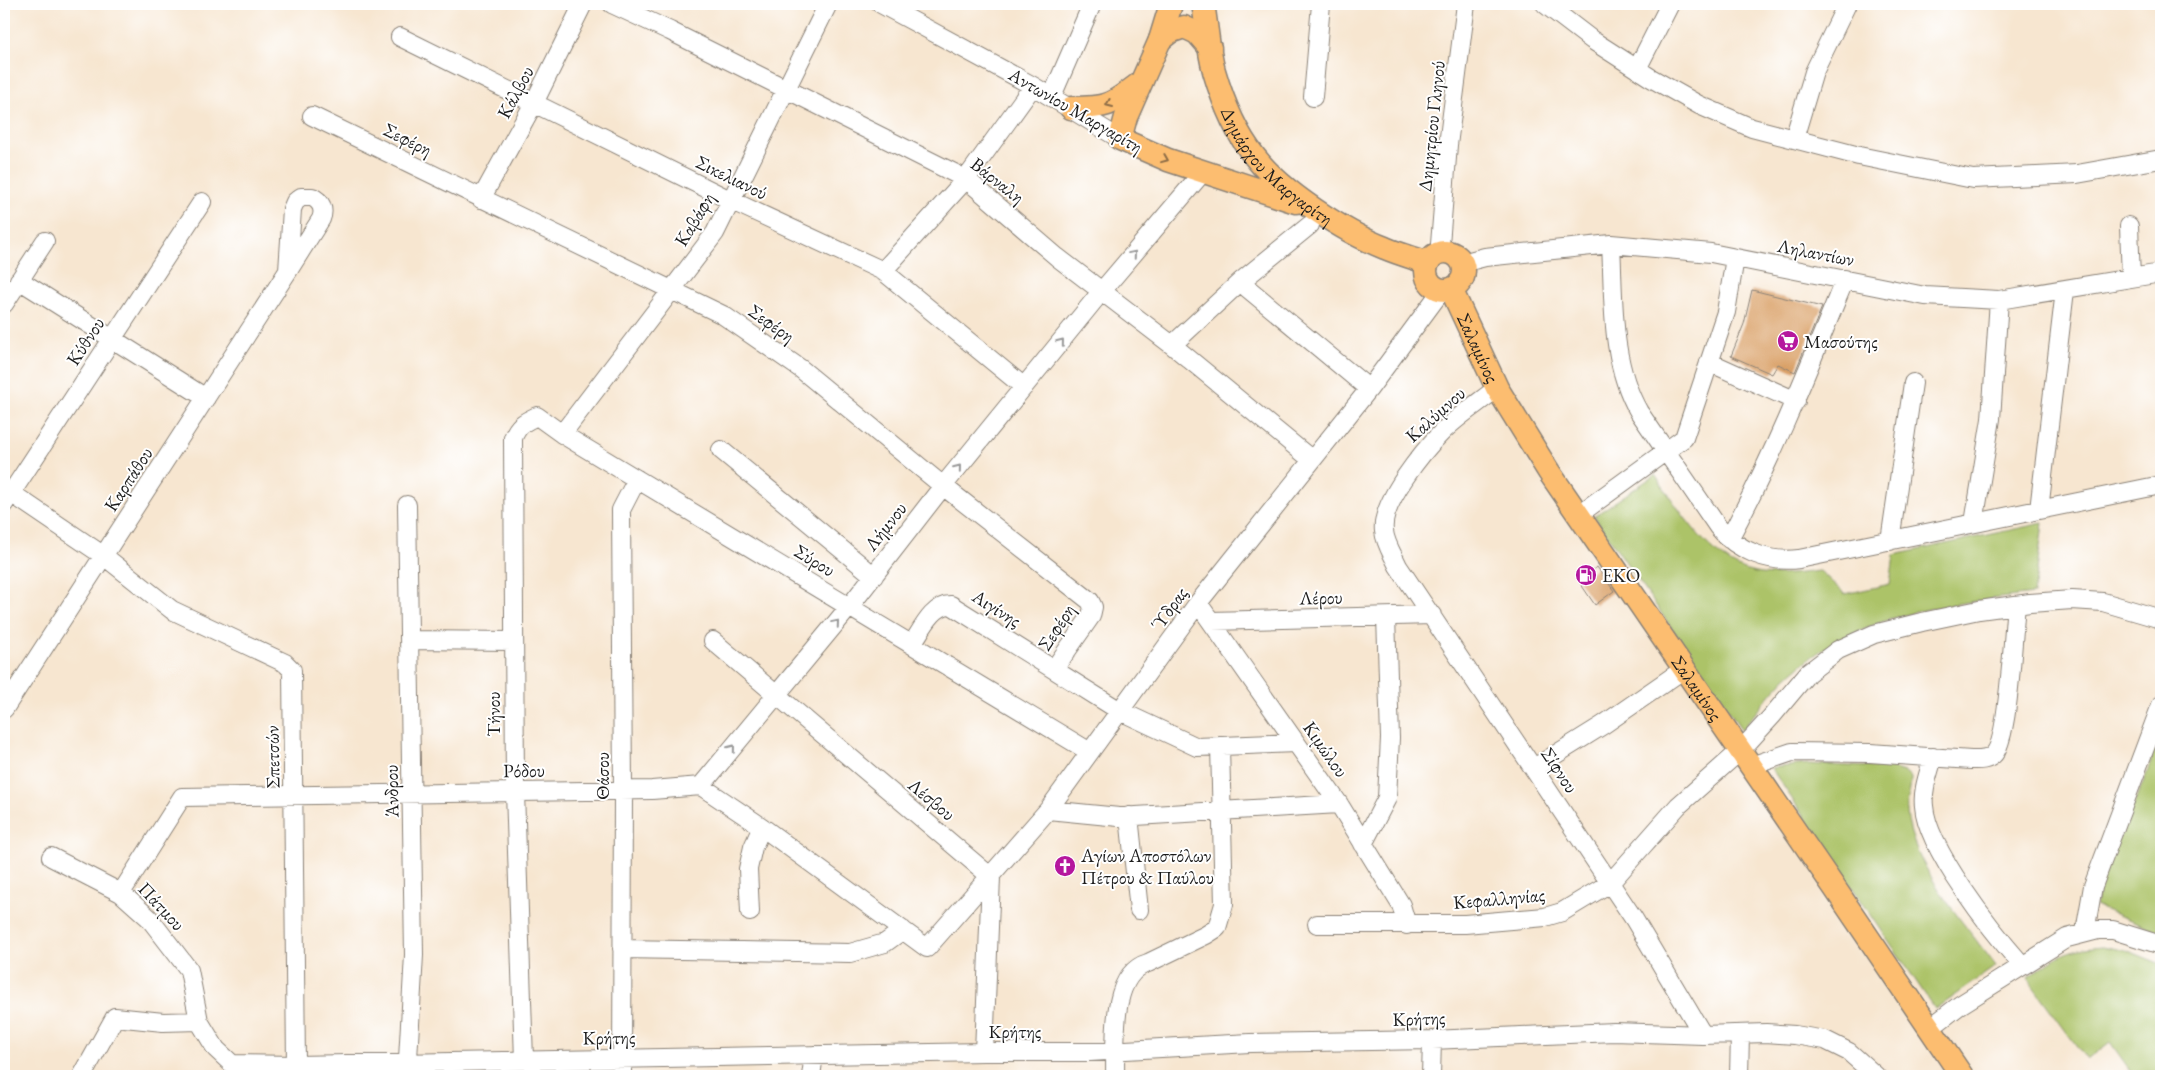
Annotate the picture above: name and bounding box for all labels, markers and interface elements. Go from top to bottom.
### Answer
street label: Δημητρίου Γληνού [1412,59,1451,193]
street label: Αντωνίου Μαργαρίτη [1003,61,1147,159]
street label: Κάλβου [491,62,540,123]
one-way arrow [1105,97,1114,108]
street label: Δημάρχου Μαργαρίτη [1215,103,1338,231]
street label: Σεφέρη [379,117,436,162]
street label: Σικελιανού [692,149,772,206]
street label: Βάρναλη [966,152,1030,209]
one-way arrow [1160,152,1169,163]
street label: Καβάφη [669,188,720,251]
street label: Ληλαντίων [1774,233,1857,272]
one-way arrow [1127,251,1136,260]
street label: Σεφέρη [744,298,800,348]
street label: Σαλαμίνος [1451,309,1505,387]
street label: Κύθνου [61,312,110,370]
supermarket icon: Μασούτης [1776,329,1800,353]
place label: Μασούτης [1804,329,1878,354]
one-way arrow [1055,338,1064,347]
street label: Καλύμνου [1400,381,1471,448]
street label: Καρπάθου [98,442,159,516]
one-way arrow [953,465,961,474]
street label: Λήμνου [858,497,912,557]
street label: Σύρου [790,538,840,582]
fuel station icon: EKO [1574,563,1598,587]
place label: EKO [1602,563,1640,588]
street label: Ύδρας [1145,582,1194,636]
street label: Αιγίνης [967,583,1026,633]
street label: Λέρου [1298,585,1343,610]
street label: Σεφέρη [1032,599,1081,656]
one-way arrow [830,619,839,628]
street label: Σαλαμίνος [1666,651,1728,726]
street label: Τήνου [481,691,506,737]
street label: Κιμώλου [1297,716,1354,782]
street label: Σπετσών [259,725,286,789]
street label: Σίφνου [1535,743,1584,798]
one-way arrow [727,745,735,754]
street label: Θάσου [590,752,615,800]
street label: Ρόδου [503,758,545,783]
street label: Άνδρου [379,764,404,819]
street label: Λέσβου [902,772,960,826]
place label: Αγίων Αποστόλων Πέτρου & Παύλου [1080,843,1214,890]
church icon: Αγίων Αποστόλων Πέτρου & Παύλου [1053,854,1077,878]
street label: Πάτμου [133,877,191,936]
street label: Κεφαλληνίας [1452,882,1546,915]
street label: Κρήτης [1392,1005,1446,1032]
street label: Κρήτης [989,1019,1041,1044]
street label: Κρήτης [582,1025,636,1050]

